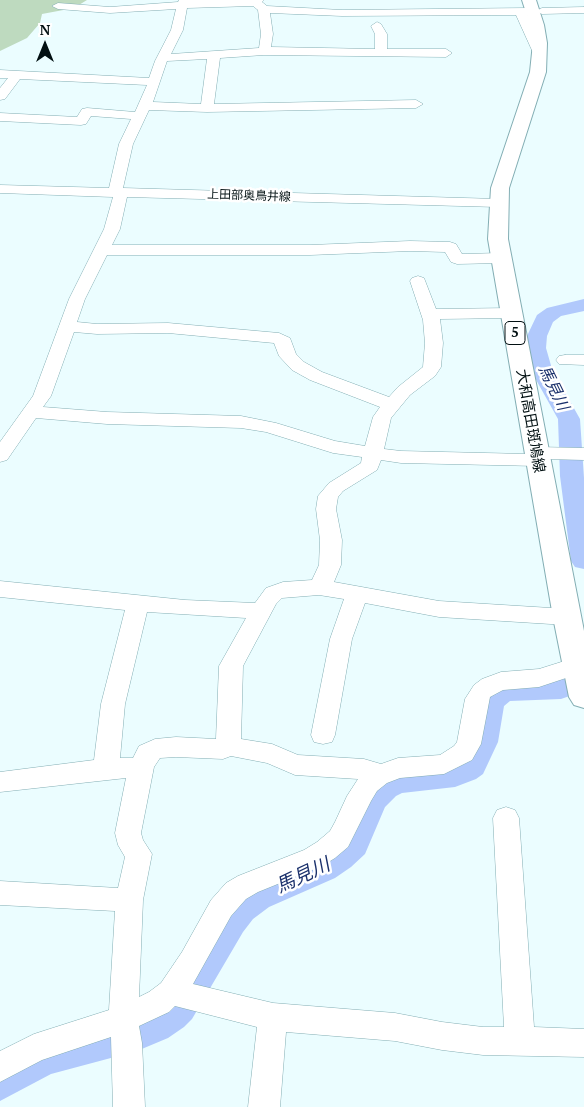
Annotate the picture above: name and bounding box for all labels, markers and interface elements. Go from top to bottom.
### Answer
north arrow [20,20,70,70]
text: N [40,20,50,39]
street label: 上田部奥鳥井線 [207,187,291,205]
road number: 5 [505,322,525,344]
water label: 馬見川 [534,362,572,414]
street label: 大和高田斑鳩線 [512,368,548,474]
water label: 馬見川 [272,854,334,898]

